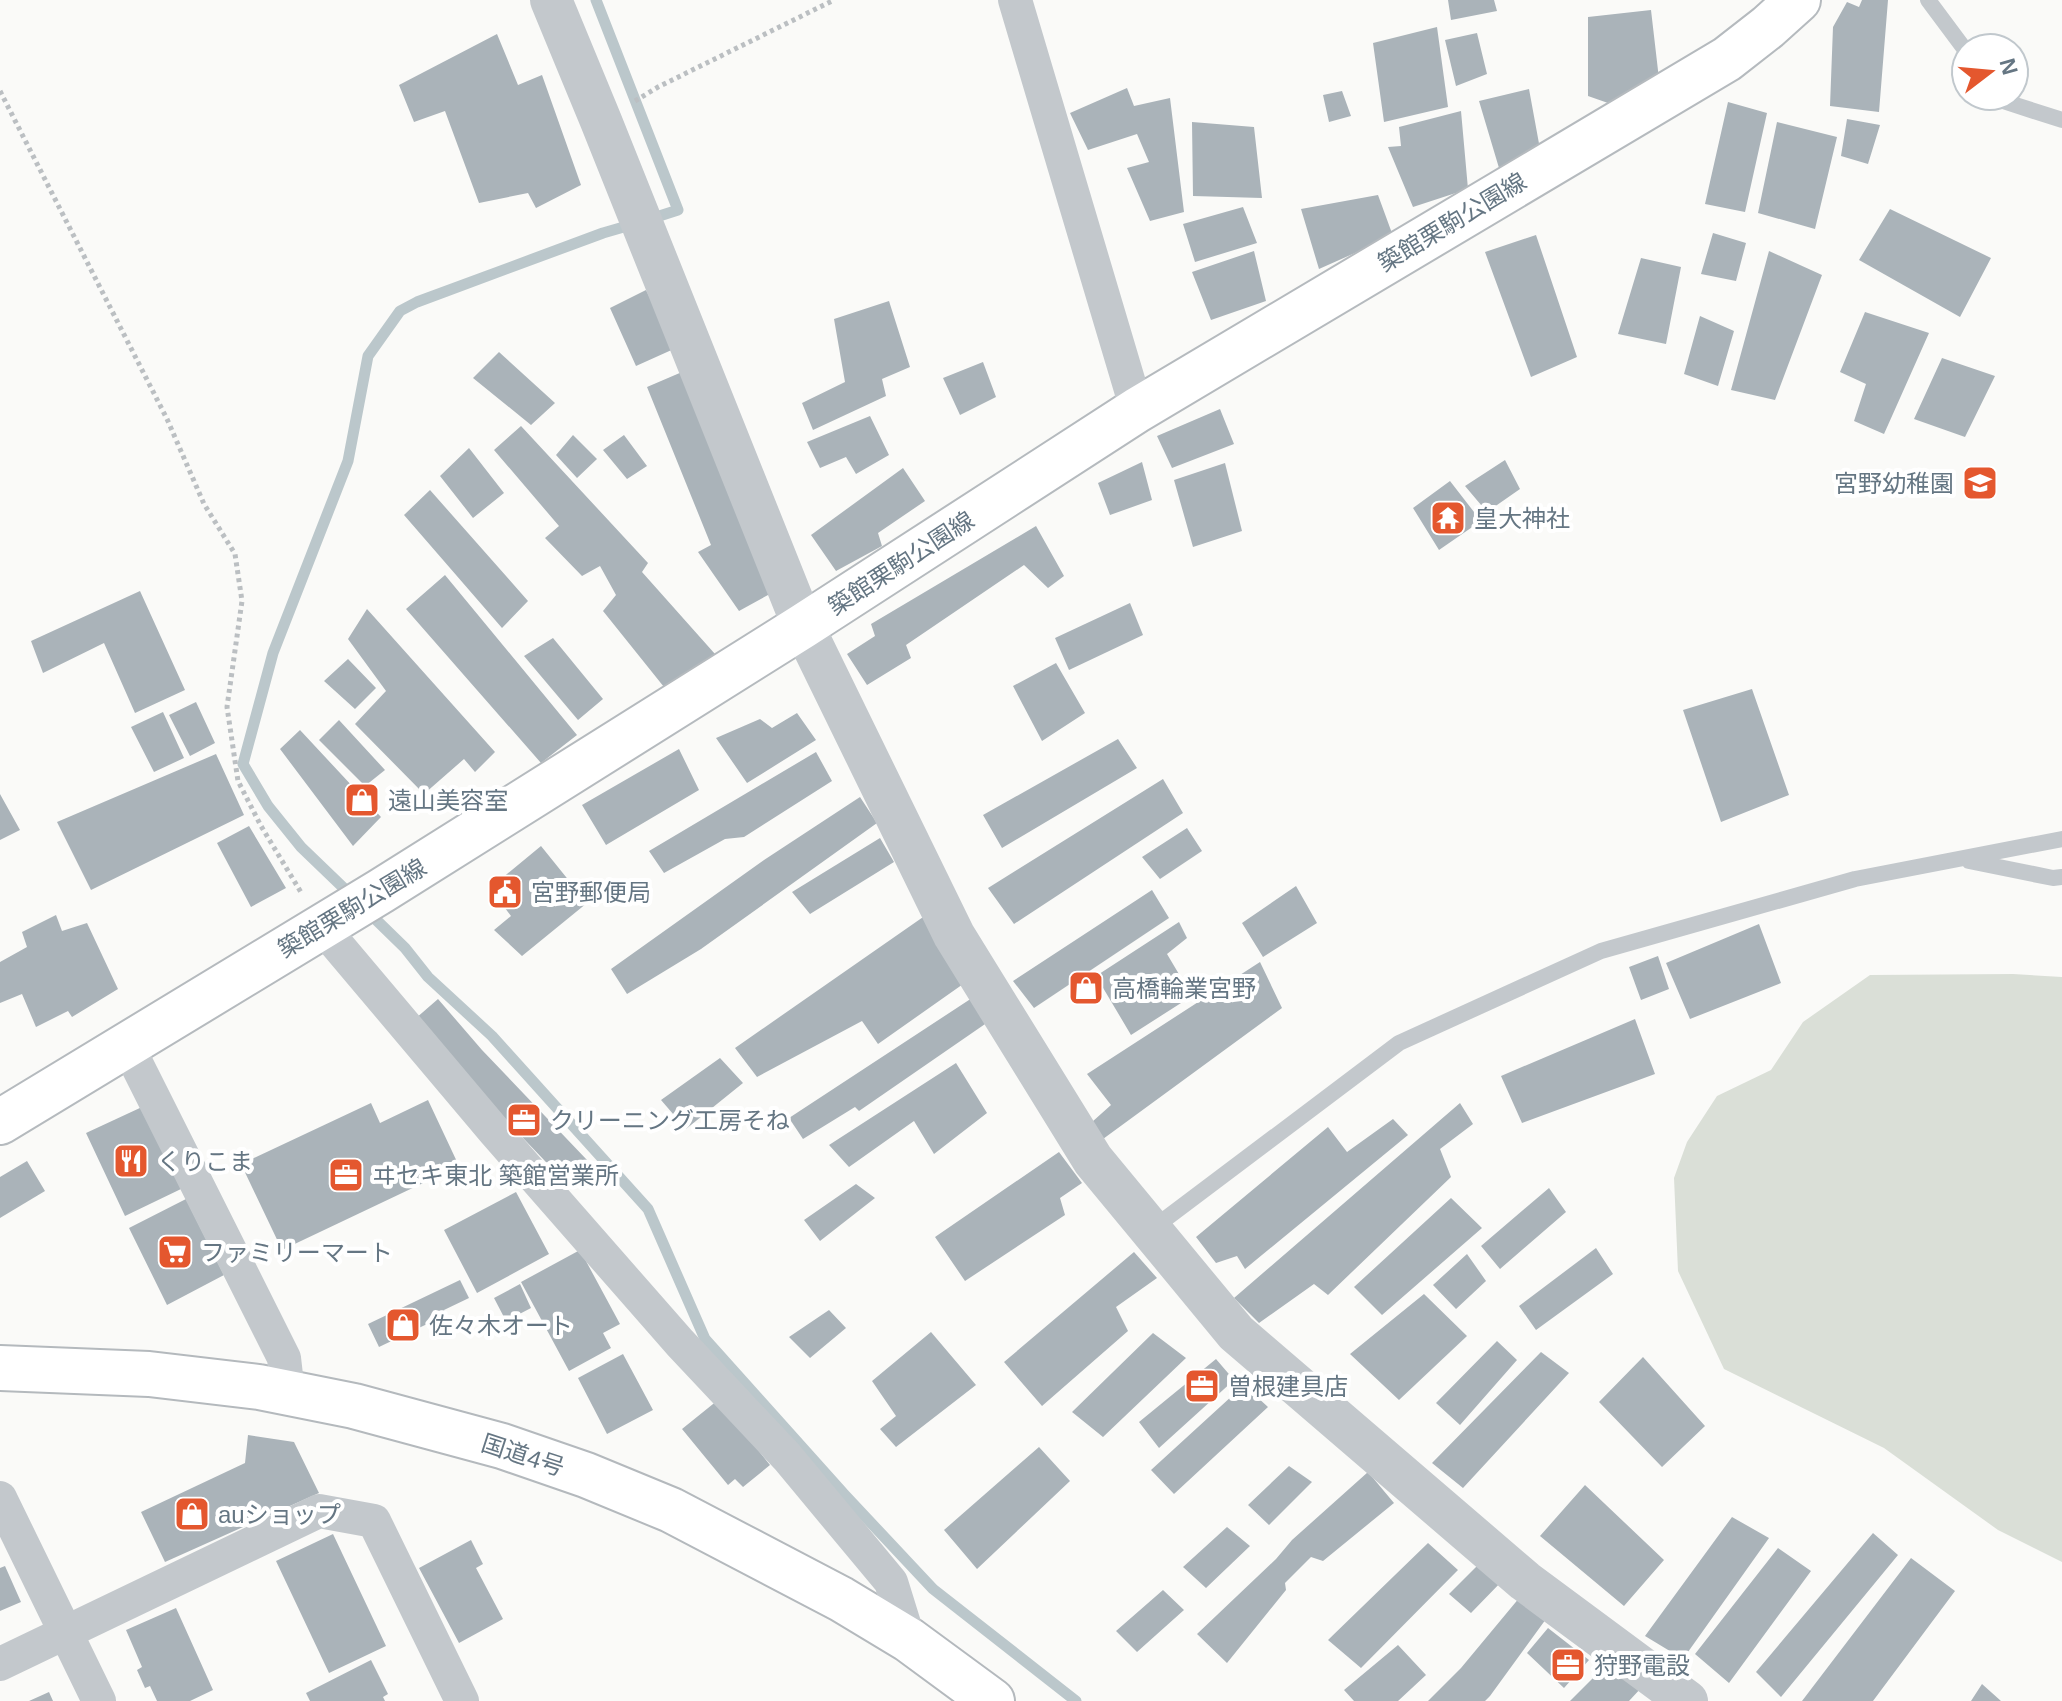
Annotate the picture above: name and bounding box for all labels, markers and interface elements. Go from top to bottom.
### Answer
north arrow [1950,32,2030,112]
text: N [1995,56,2023,78]
street label: 築館栗駒公園線 [1373,167,1531,277]
school or university icon: 宮野幼稚園 [1961,464,1999,502]
place label: 宮野幼稚園 [1834,470,1954,497]
temple icon: 皇大神社 [1429,499,1467,537]
place label: 皇大神社 [1474,505,1570,532]
street label: 築館栗駒公園線 [823,506,979,620]
shop icon: 遠山美容室 [343,781,381,819]
place label: 遠山美容室 [388,787,508,814]
street label: 築館栗駒公園線 [273,853,431,963]
public building icon: 宮野郵便局 [486,873,524,911]
place label: 宮野郵便局 [531,879,651,906]
shop icon: 高橋輪業宮野 [1067,969,1105,1007]
place label: 高橋輪業宮野 [1112,975,1256,1002]
office icon: クリーニング工房そね [505,1101,543,1139]
place label: クリーニング工房そね [550,1107,790,1134]
restaurant icon: くりこま [112,1142,150,1180]
place label: くりこま [157,1148,253,1175]
office icon: ヰセキ東北 築館営業所 [327,1156,365,1194]
place label: ヰセキ東北 築館営業所 [372,1162,619,1189]
supermarket icon: ファミリーマート [156,1233,194,1271]
place label: ファミリーマート [201,1239,393,1266]
shop icon: 佐々木オート [384,1306,422,1344]
place label: 佐々木オート [429,1312,573,1339]
office icon: 曽根建具店 [1183,1367,1221,1405]
place label: 曽根建具店 [1228,1373,1348,1400]
street label: 国道4号 [478,1429,568,1481]
shop icon: auショップ [173,1495,211,1533]
place label: auショップ [218,1501,341,1528]
office icon: 狩野電設 [1549,1646,1587,1684]
place label: 狩野電設 [1594,1652,1690,1679]

